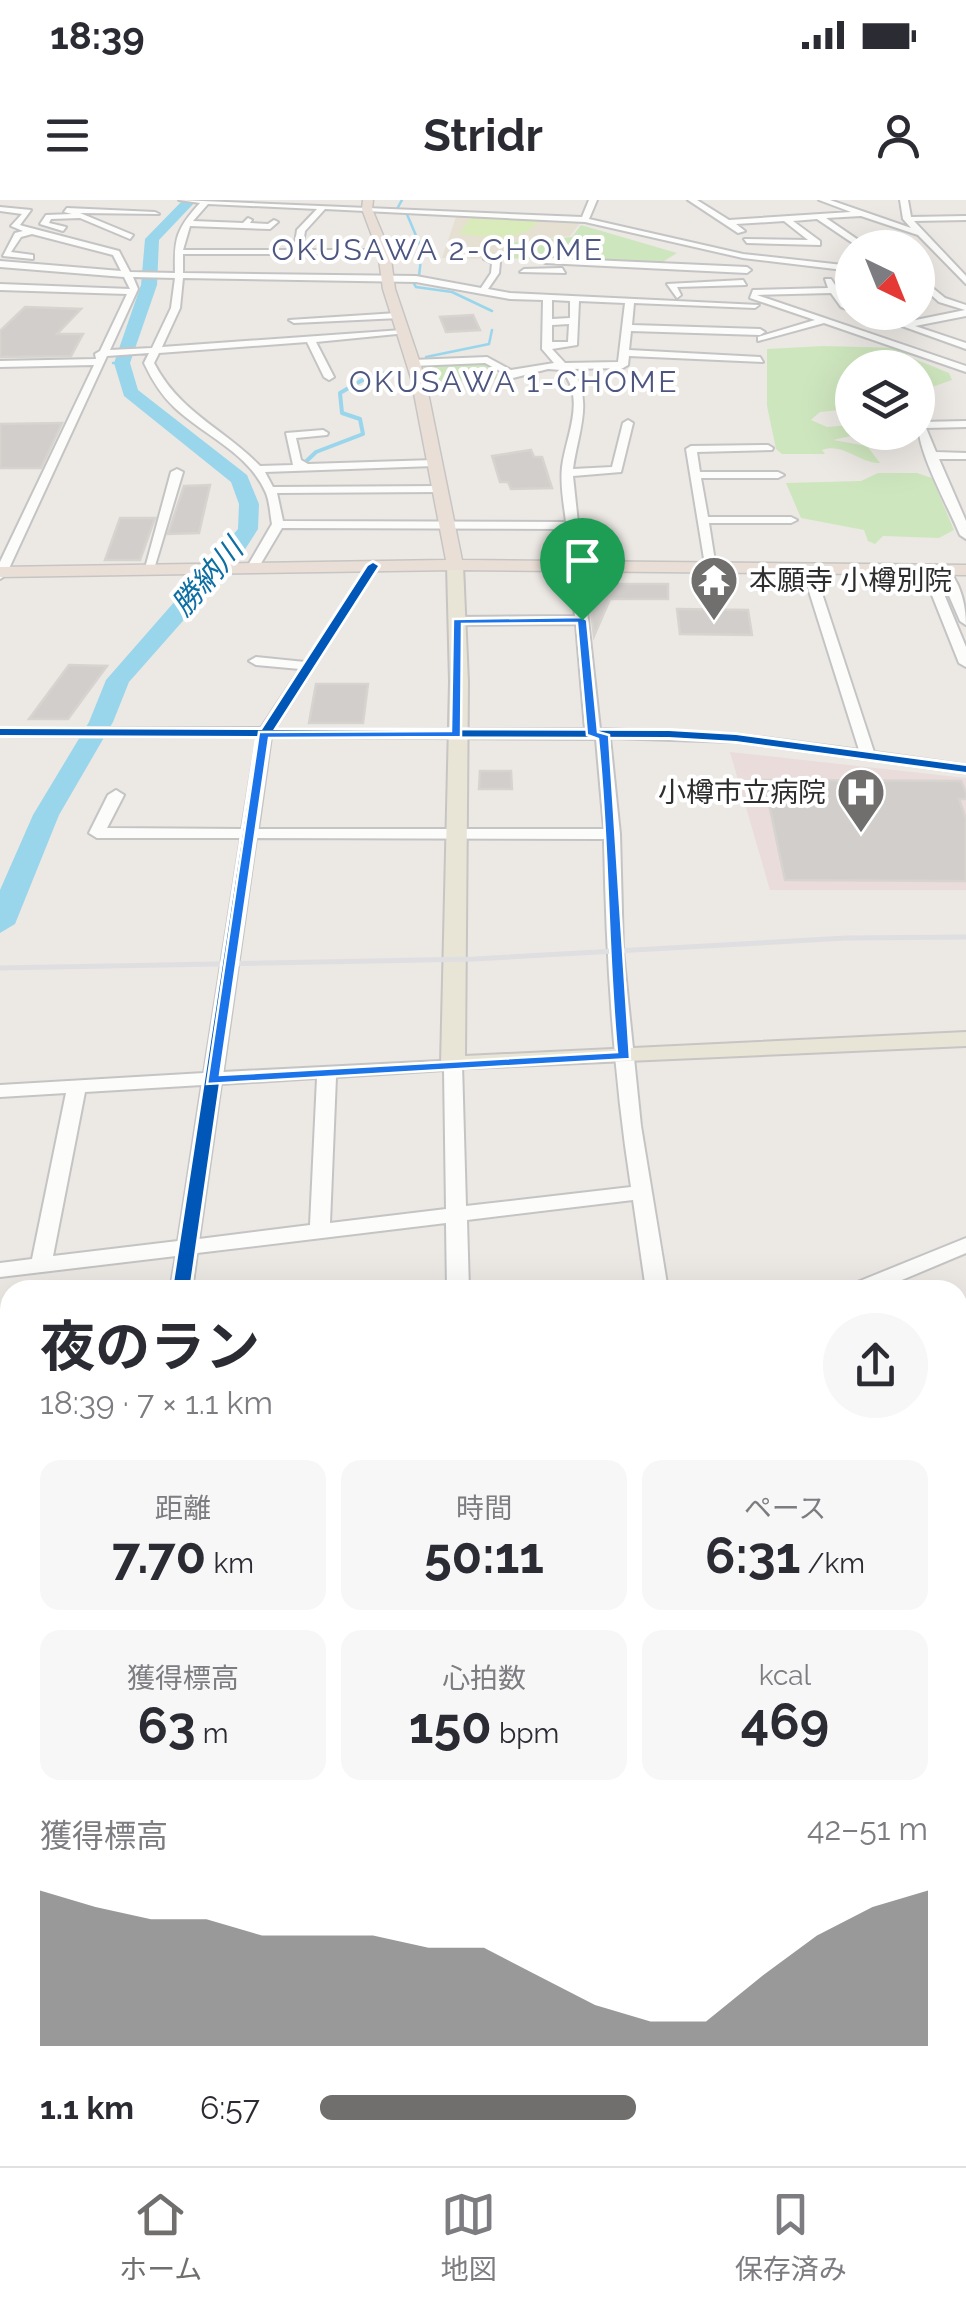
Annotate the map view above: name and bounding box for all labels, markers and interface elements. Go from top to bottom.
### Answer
text: 18:39 [50,13,145,58]
icon: menu [40,108,95,163]
icon: person [871,108,926,163]
text: Stridr [423,109,543,162]
north arrow [835,230,935,330]
map controls [835,230,935,450]
district label: OKUSAWA 2-CHOME [272,232,604,267]
button: layers [835,350,935,450]
district label: OKUSAWA 1-CHOME [349,364,679,399]
pin [540,518,625,621]
water label: 勝納川 [164,529,252,622]
icon: arrive [555,533,610,588]
temple icon: 本願寺 小樽別院 [688,554,740,622]
place label: 本願寺 小樽別院 [749,564,952,597]
hospital icon: 小樽市立病院 [835,766,887,834]
place label: 小樽市立病院 [658,776,826,809]
button: share [823,1313,928,1418]
text: 夜のラン [40,1314,260,1379]
text: 18:39 · 7 × 1.1 km [40,1384,273,1421]
text: 距離 [155,1492,211,1525]
text: 時間 [456,1492,512,1525]
text: ペース [744,1492,826,1525]
text: 7.70 [112,1526,206,1585]
text: 50:11 [424,1526,544,1585]
text: 6:31 [705,1526,800,1585]
text: km [206,1547,254,1580]
text: /km [800,1547,865,1580]
text: kcal [759,1659,811,1692]
text: 獲得標高 [127,1662,239,1695]
text: 心拍数 [442,1662,526,1695]
text: 469 [741,1692,829,1751]
text: 63 [138,1696,196,1755]
text: 150 [409,1696,492,1755]
text: m [196,1717,228,1750]
text: bpm [492,1717,559,1750]
text: 42–51 m [807,1810,928,1847]
text: 獲得標高 [40,1817,168,1854]
text: 1.1 km [40,2089,134,2126]
text: 6:57 [200,2089,260,2126]
tab: ホーム [119,2187,202,2287]
tab: 地図 [441,2187,497,2287]
tab: 保存済み [735,2187,847,2287]

